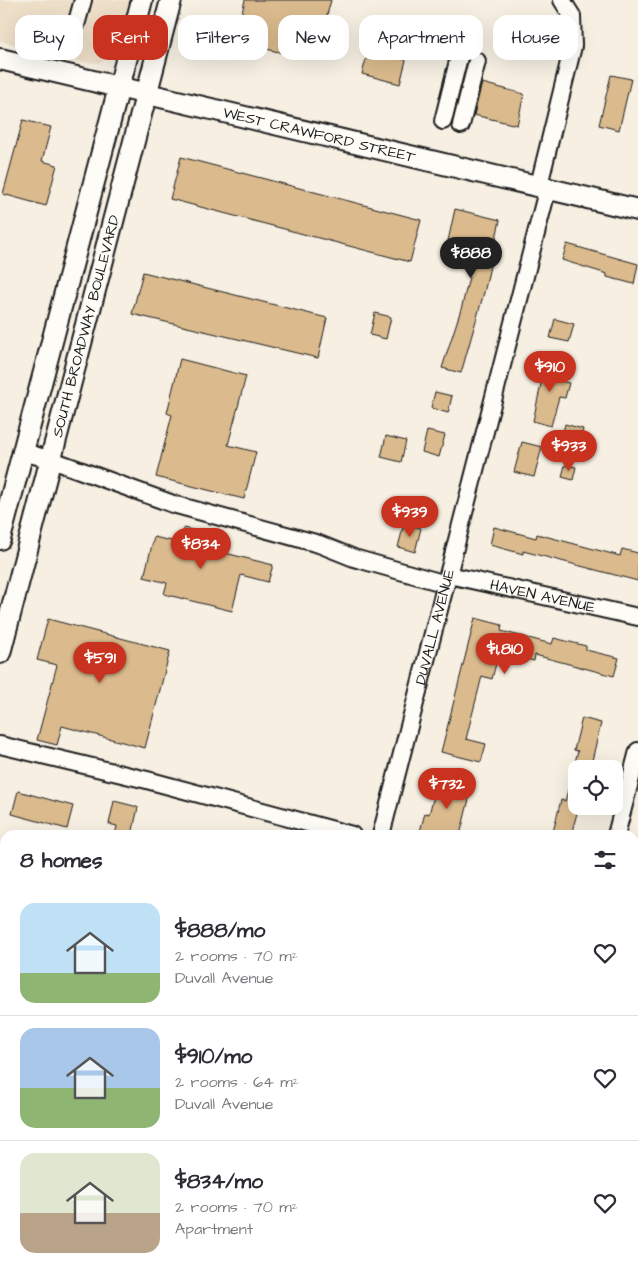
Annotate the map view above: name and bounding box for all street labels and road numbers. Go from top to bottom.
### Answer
street label: WEST CRAWFORD STREET [221,102,418,168]
street label: SOUTH BROADWAY BOULEVARD [46,212,125,439]
street label: DUVALL AVENUE [410,567,460,687]
street label: HAVEN AVENUE [488,574,597,618]

